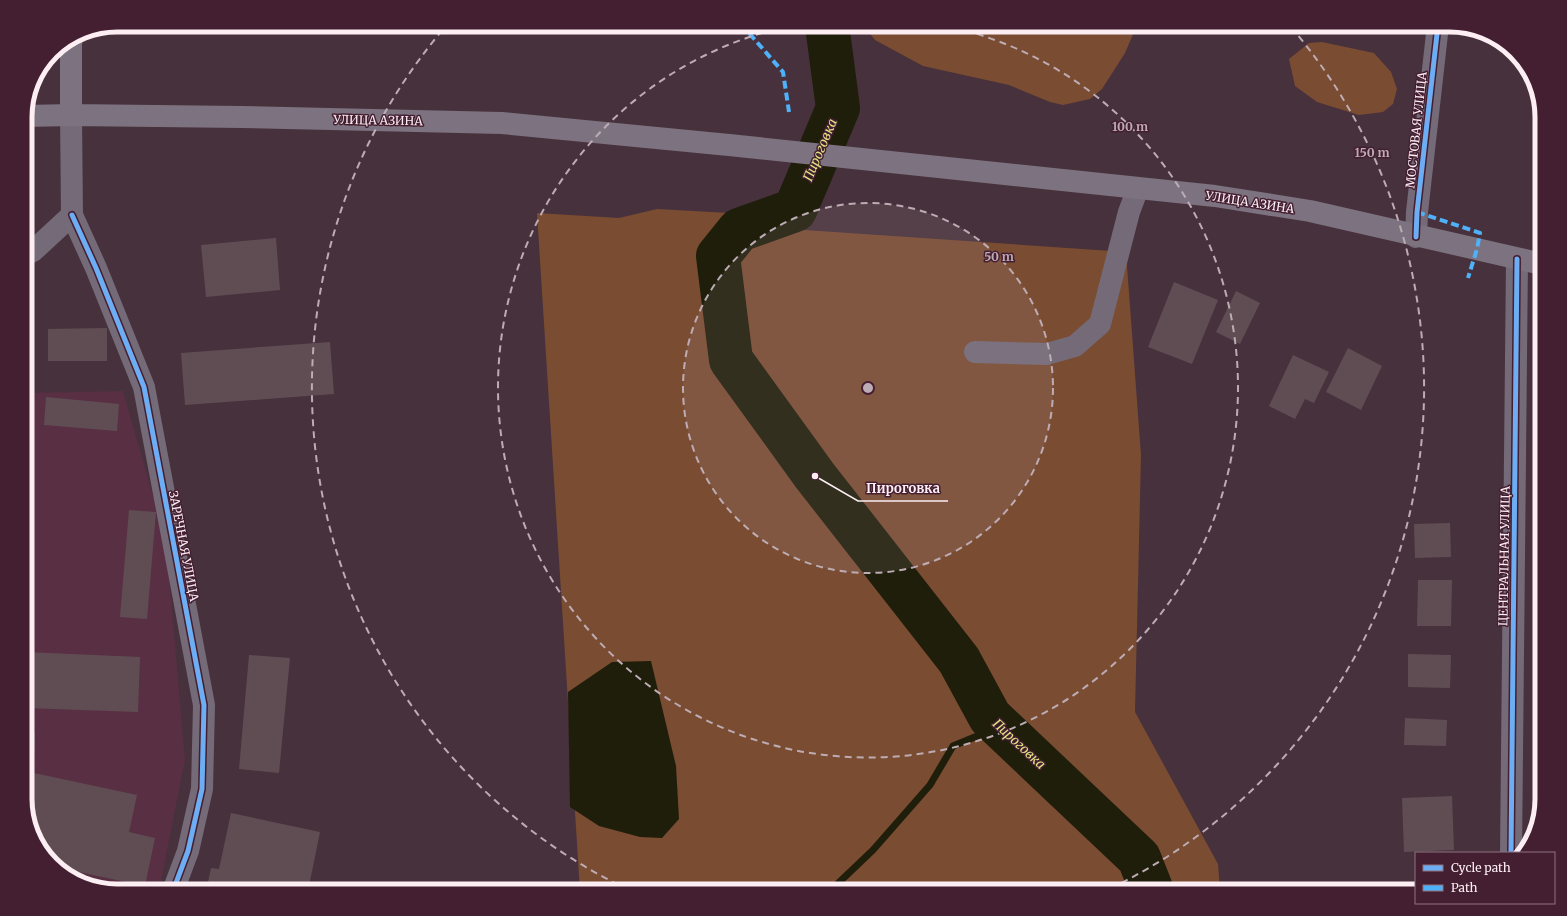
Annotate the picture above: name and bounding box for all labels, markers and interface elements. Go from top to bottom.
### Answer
street label: МОСТОВАЯ УЛИЦА [1402,70,1430,189]
street label: УЛИЦА АЗИНА [332,112,423,128]
water label: Пироговка [799,116,841,184]
text: 100 m [1112,119,1148,134]
text: 150 m [1355,145,1390,160]
street label: УЛИЦА АЗИНА [1204,187,1296,216]
text: 50 m [984,249,1014,264]
centre of rings [861,381,875,395]
callout: Пироговка [858,476,948,501]
text: Пироговка [866,480,940,497]
street label: ЦЕНТРАЛЬНАЯ УЛИЦА [1495,485,1513,626]
street label: ЗАРЕЧНАЯ УЛИЦА [166,489,202,603]
water label: Пироговка [989,715,1049,773]
legend [1415,852,1555,904]
text: Cycle path [1451,860,1511,875]
text: Path [1451,880,1477,895]

